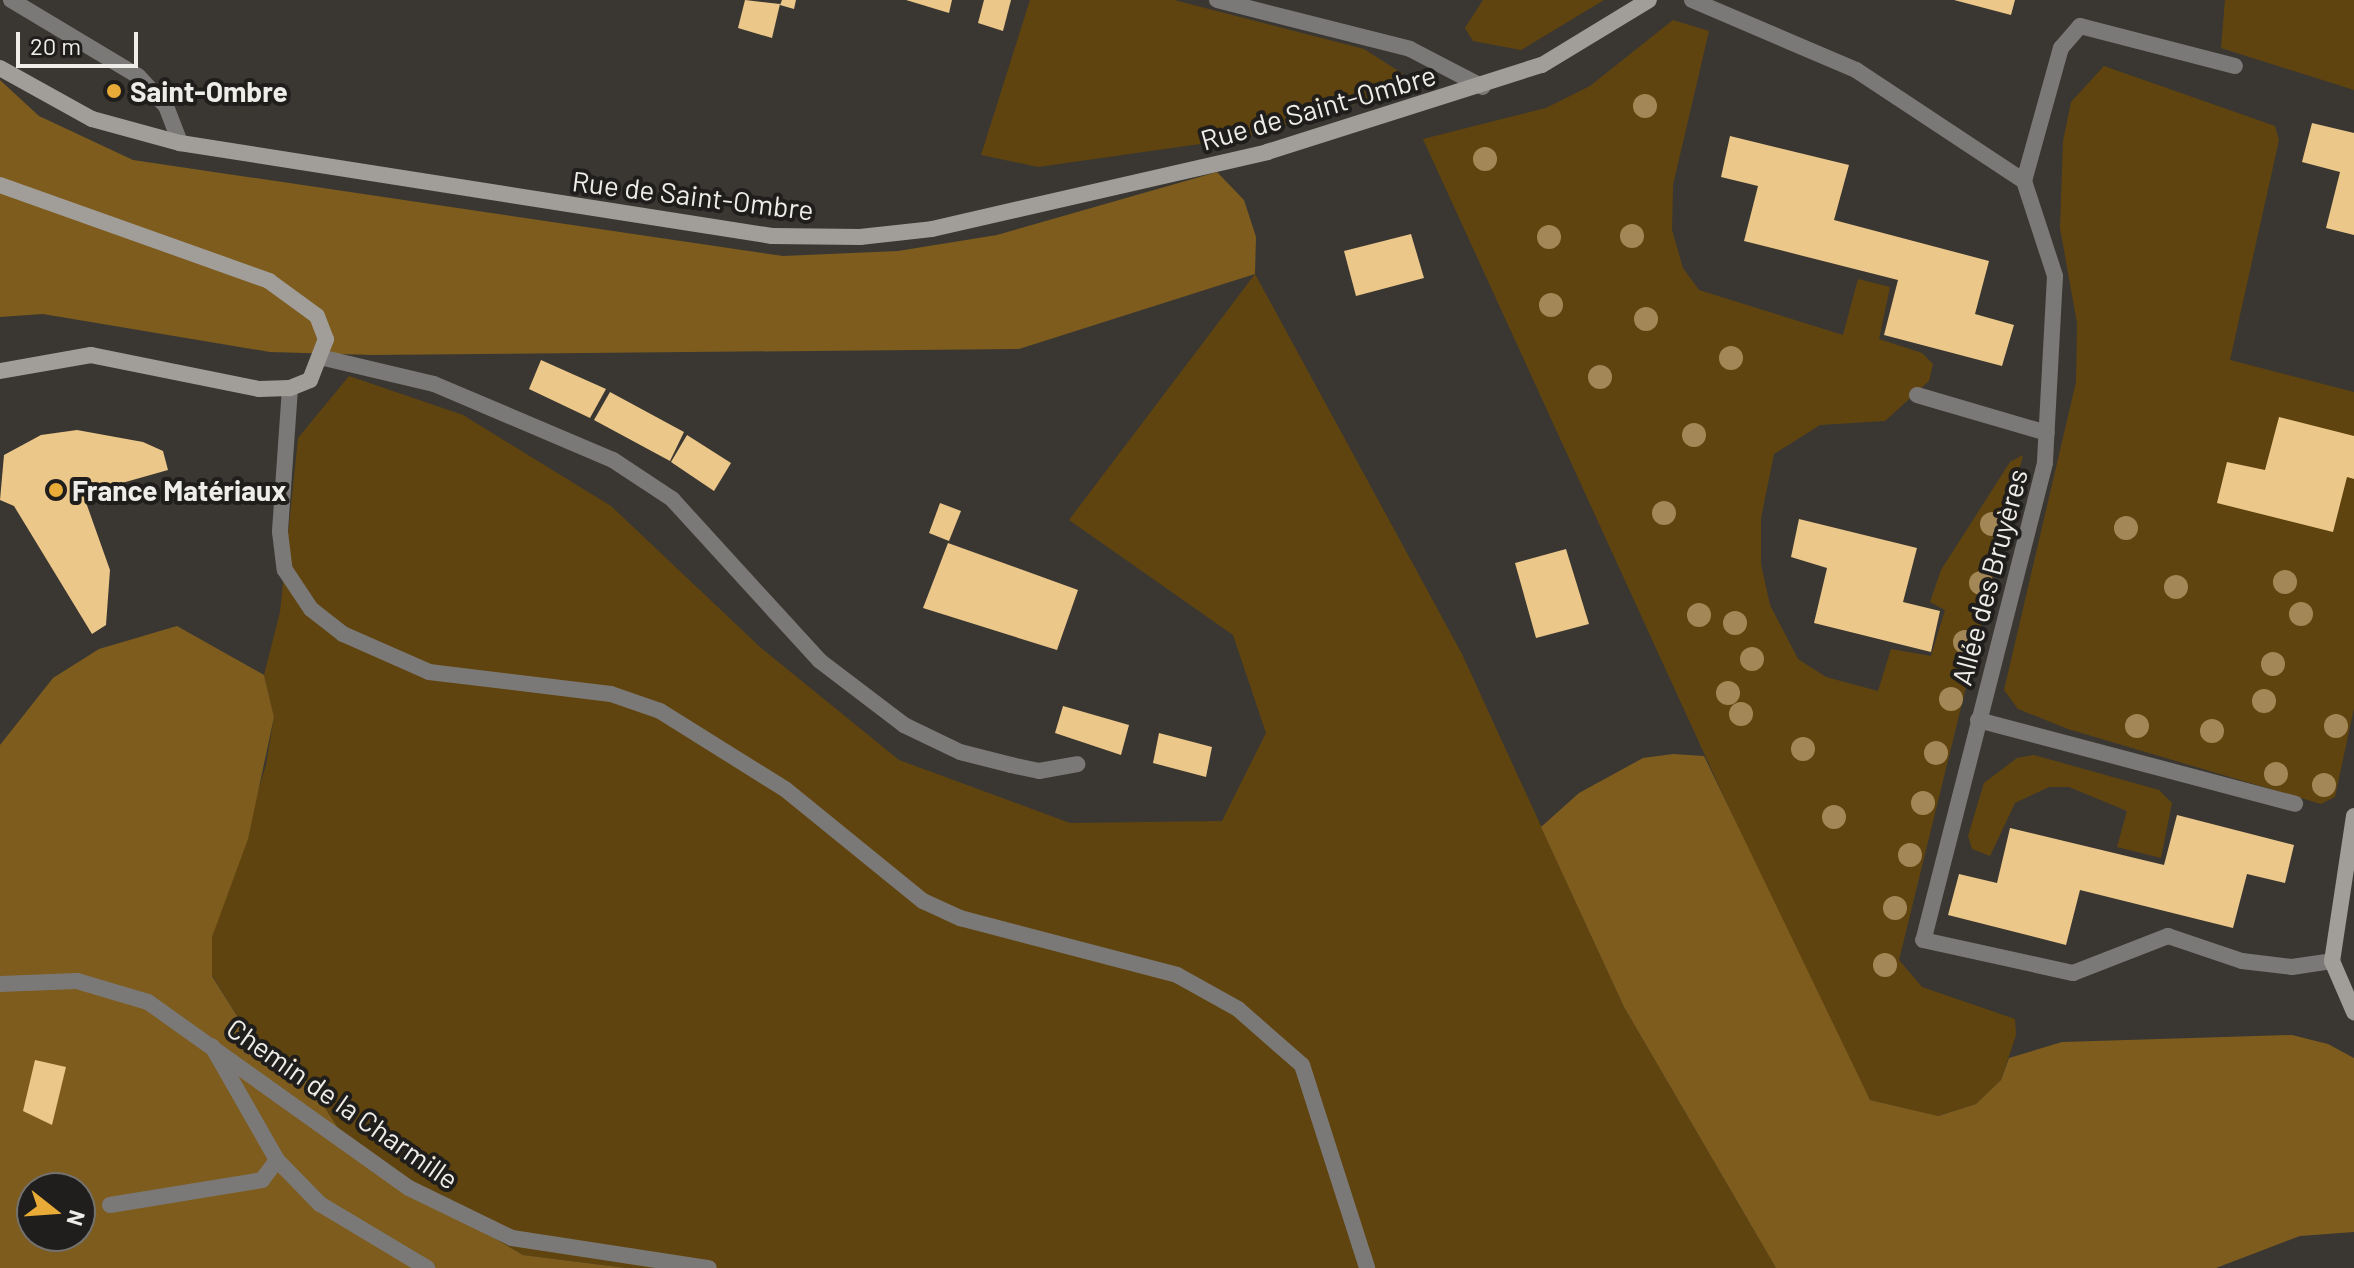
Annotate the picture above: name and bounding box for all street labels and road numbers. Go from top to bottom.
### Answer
street label: Rue de Saint-Ombre [1197,57,1439,157]
street label: Rue de Saint-Ombre [570,164,816,226]
street label: Allée des Bruyères [1944,465,2034,689]
street label: Chemin de la Charmille [221,1010,465,1196]

